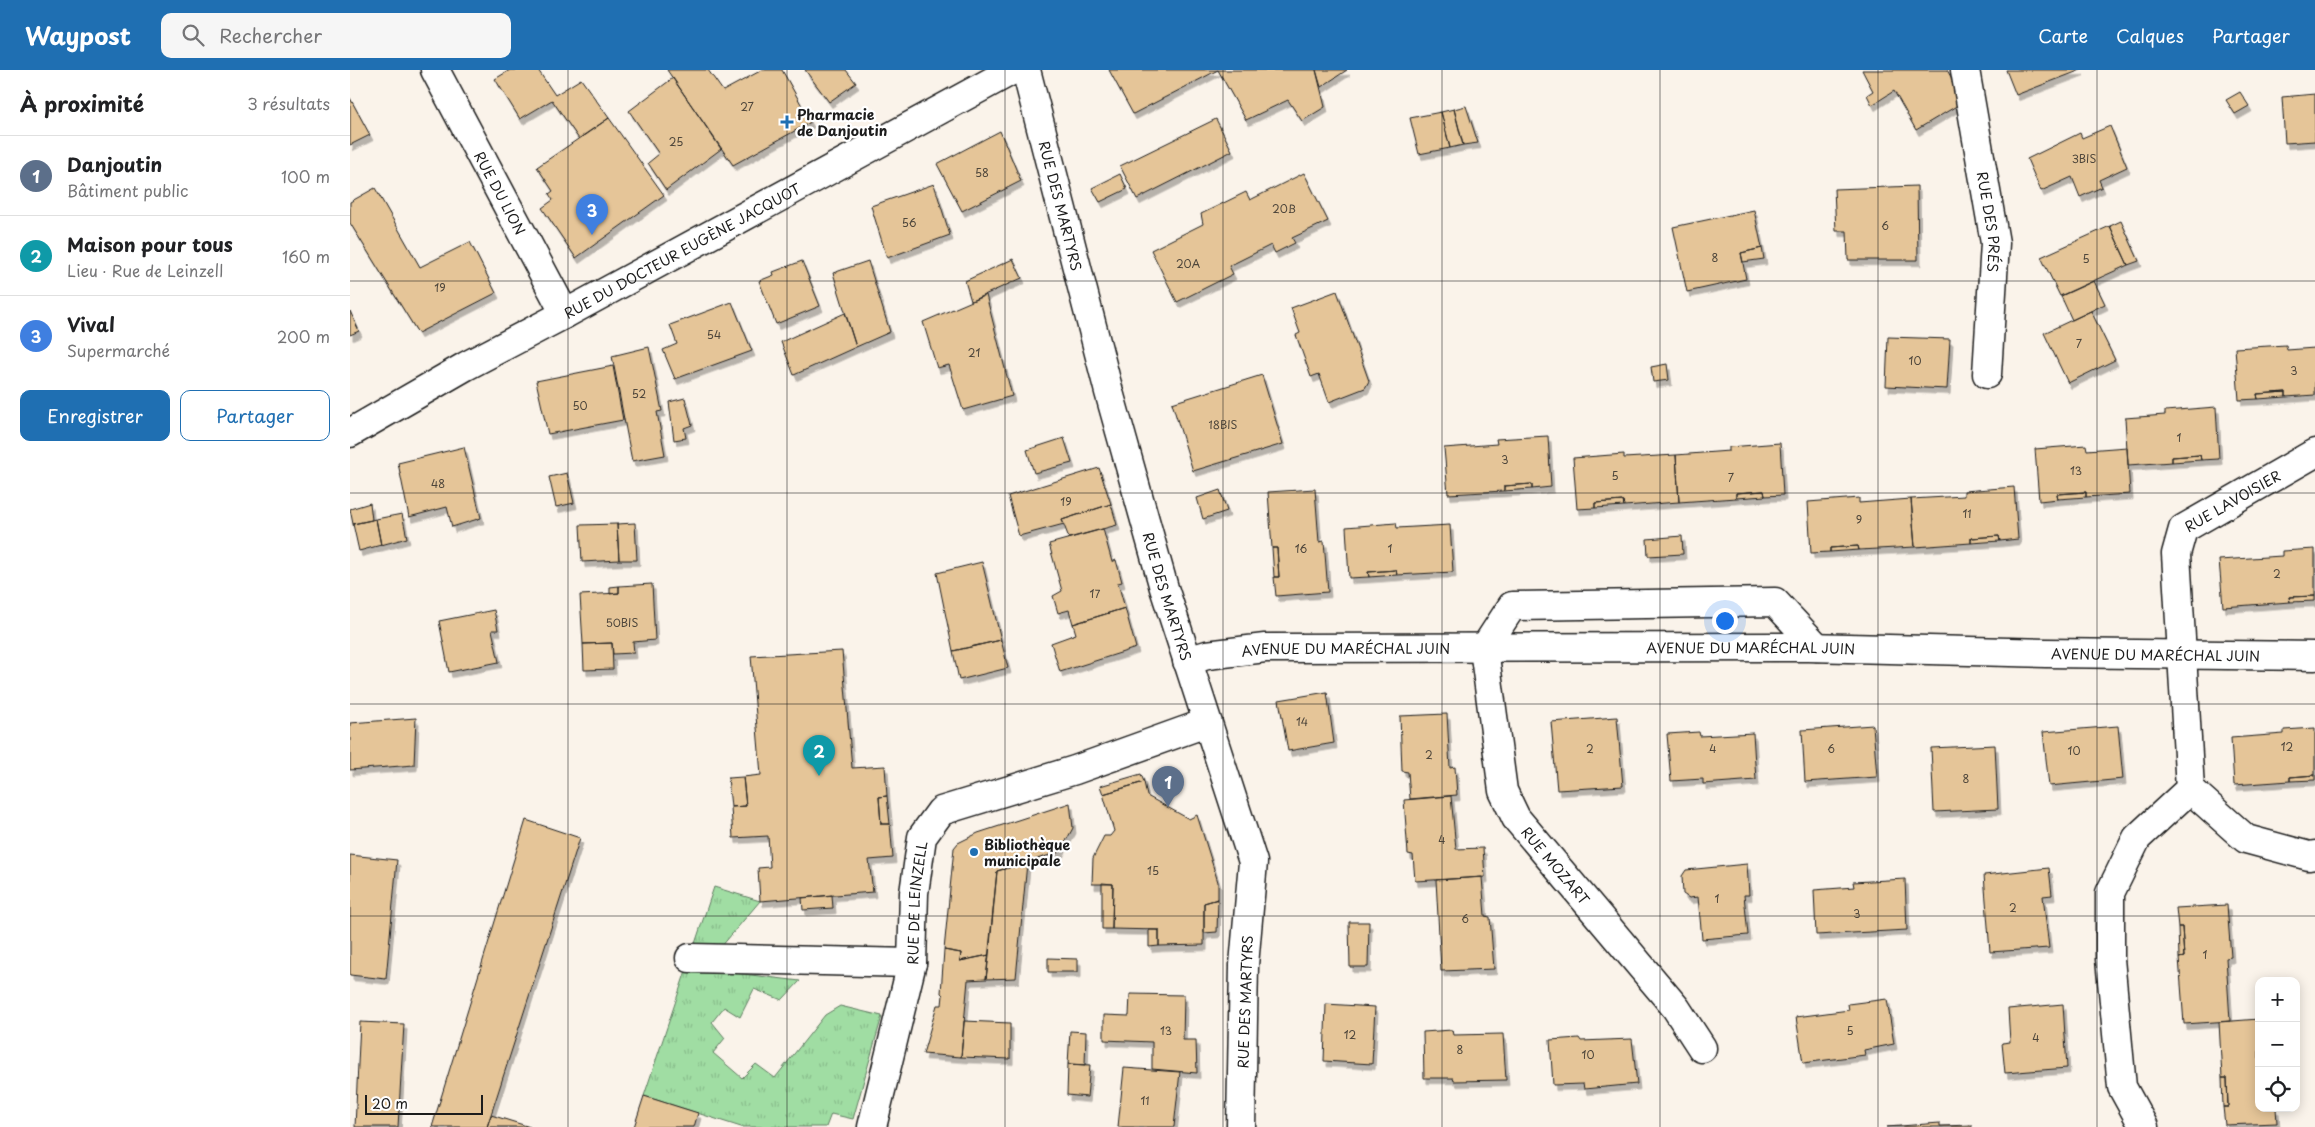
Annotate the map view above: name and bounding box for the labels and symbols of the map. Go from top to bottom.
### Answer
house number: 27 [740,98,754,115]
place label: Pharmacie de Danjoutin [797,104,887,141]
marker: Pharmacie de Danjoutin [781,116,793,128]
house number: 25 [669,133,683,150]
street label: RUE DES MARTYRS [1034,138,1088,273]
street label: RUE DU LION [469,147,531,238]
house number: 3BIS [2072,150,2096,167]
house number: 58 [975,164,989,181]
street label: RUE DES PRÉS [1972,170,2006,273]
street label: RUE DU DOCTEUR EUGÈNE JACQUOT [560,177,804,323]
pin: 3 [576,194,608,235]
house number: 20B [1272,200,1296,217]
house number: 56 [902,214,917,231]
house number: 6 [1881,217,1889,234]
house number: 8 [1712,249,1719,266]
house number: 5 [2082,250,2090,267]
house number: 20A [1176,255,1201,272]
house number: 19 [434,279,446,296]
house number: 54 [707,326,721,343]
house number: 7 [2076,335,2082,352]
house number: 21 [968,344,980,361]
house number: 10 [1909,352,1921,369]
house number: 3 [2290,362,2298,379]
house number: 52 [632,385,646,402]
house number: 50 [572,397,588,414]
house number: 18BIS [1209,416,1238,433]
house number: 1 [2177,429,2182,446]
house number: 3 [1501,451,1509,468]
house number: 13 [2070,462,2082,479]
street label: RUE LAVOISIER [2180,464,2285,537]
house number: 5 [1611,467,1619,484]
house number: 7 [1728,469,1734,486]
house number: 48 [431,475,445,492]
house number: 19 [1060,493,1072,510]
house number: 11 [1962,505,1972,522]
house number: 9 [1856,511,1862,528]
street label: RUE DES MARTYRS [1138,529,1197,663]
house number: 16 [1295,540,1308,557]
house number: 1 [1388,540,1393,557]
house number: 2 [2273,565,2281,582]
house number: 17 [1090,585,1101,602]
your location [1712,608,1738,634]
house number: 50BIS [606,614,639,631]
street label: AVENUE DU MARÉCHAL JUIN [1646,636,1855,659]
street label: AVENUE DU MARÉCHAL JUIN [1240,637,1450,661]
street label: AVENUE DU MARÉCHAL JUIN [2051,643,2260,666]
house number: 14 [1296,713,1308,730]
pin: 2 [803,735,835,776]
house number: 12 [2281,738,2294,755]
house number: 2 [1586,740,1594,757]
house number: 4 [1709,740,1717,757]
house number: 6 [1827,740,1835,757]
house number: 10 [2068,742,2080,759]
house number: 2 [1425,746,1433,763]
pin: 1 [1152,766,1184,807]
house number: 8 [1963,770,1970,787]
street label: RUE MOZART [1517,822,1595,909]
house number: 4 [1438,831,1446,848]
place label: Bibliothèque municipale [984,834,1070,871]
street label: RUE DE LEINZELL [901,840,932,965]
marker: Bibliothèque municipale [968,846,980,858]
house number: 15 [1147,862,1159,879]
house number: 1 [1715,890,1720,907]
house number: 2 [2009,899,2017,916]
house number: 3 [1853,905,1861,922]
house number: 6 [1461,910,1469,927]
street label: RUE DES MARTYRS [1232,935,1258,1069]
house number: 1 [2203,946,2208,963]
house number: 13 [1160,1022,1172,1039]
house number: 5 [1846,1022,1854,1039]
house number: 12 [1344,1026,1357,1043]
house number: 4 [2032,1029,2040,1046]
house number: 8 [1457,1041,1464,1058]
house number: 10 [1582,1046,1594,1063]
scale bar [365,1092,482,1115]
house number: 11 [1140,1092,1150,1109]

